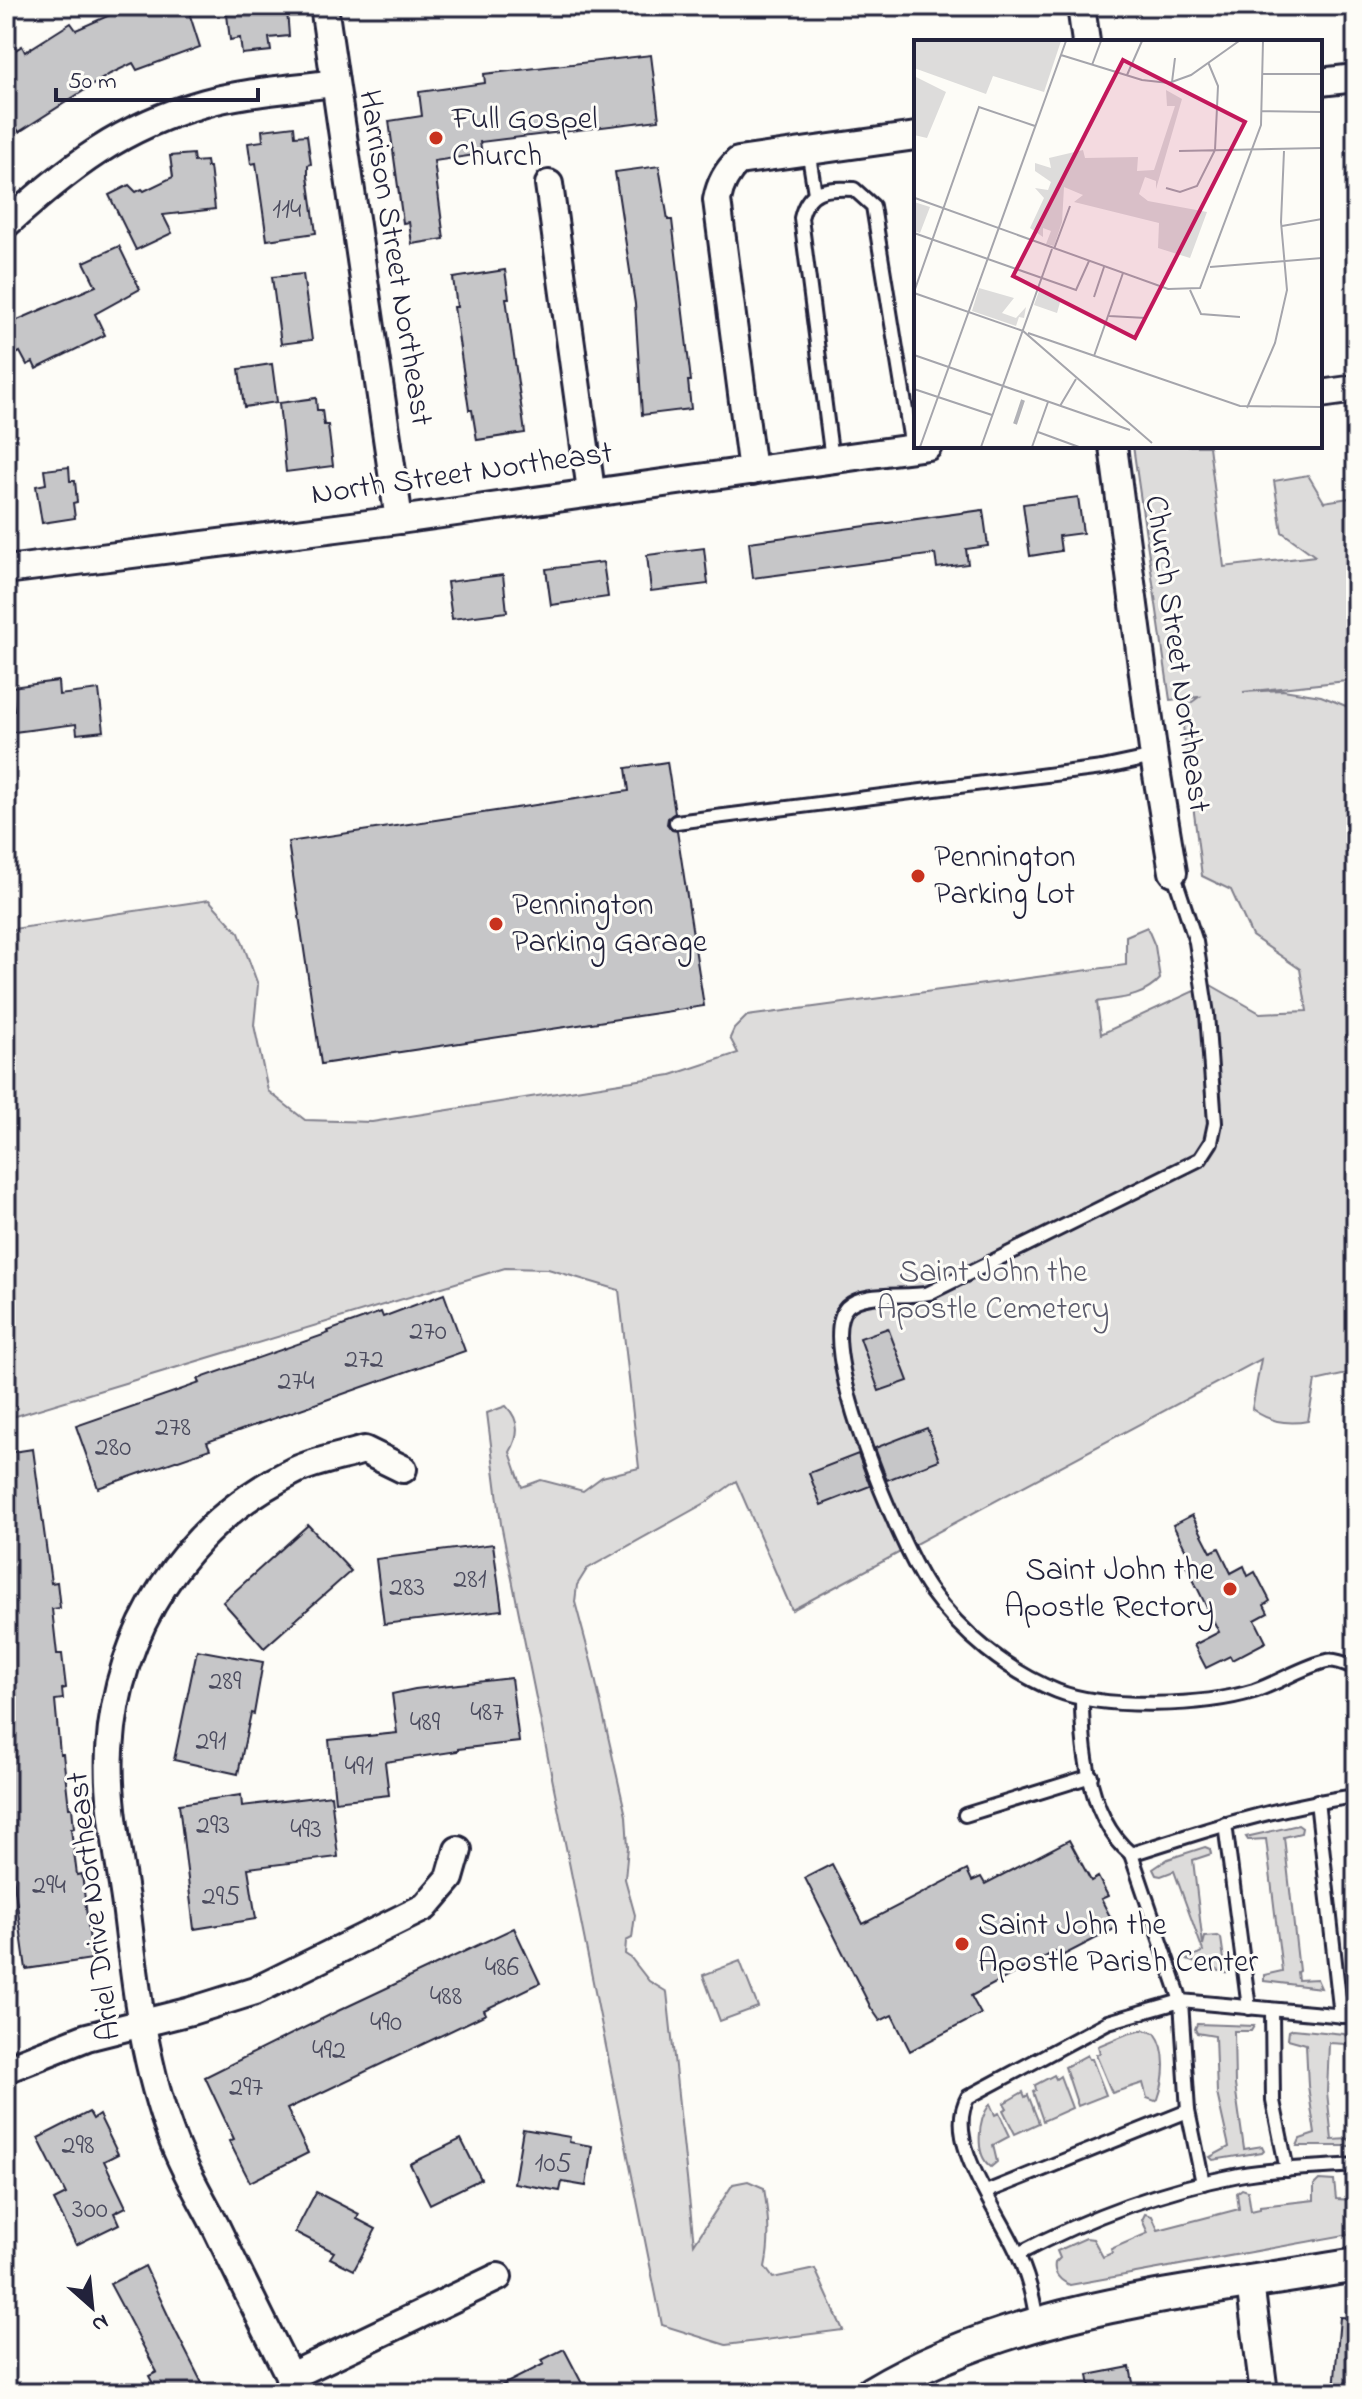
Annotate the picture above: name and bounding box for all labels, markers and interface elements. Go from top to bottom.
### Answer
inset map [914,40,1322,448]
scale bar [56,52,258,102]
text: 50 m [68,65,117,100]
street label: Harrison Street Northeast [344,87,444,430]
place label: Full Gospel Church [451,97,598,181]
marker: Full Gospel Church [427,129,445,147]
house number: 114 [272,190,302,231]
street label: North Street Northeast [308,431,616,519]
street label: Church Street Northeast [1130,492,1222,816]
place label: Pennington Parking Lot [934,835,1076,919]
marker: Pennington Parking Lot [909,867,927,885]
place label: Pennington Parking Garage [512,883,708,967]
marker: Pennington Parking Garage [487,915,505,933]
park label: Saint John the Apostle Cemetery [877,1250,1109,1334]
house number: 270 [409,1312,447,1353]
house number: 272 [344,1340,384,1381]
house number: 274 [278,1362,315,1403]
house number: 278 [155,1408,191,1449]
house number: 280 [95,1428,131,1469]
place label: Saint John the Apostle Rectory [1004,1548,1215,1632]
house number: 281 [453,1560,487,1601]
house number: 283 [389,1568,425,1609]
marker: Saint John the Apostle Rectory [1221,1580,1239,1598]
house number: 289 [209,1662,242,1703]
house number: 487 [470,1693,504,1734]
house number: 489 [410,1703,441,1744]
house number: 291 [195,1722,227,1763]
house number: 491 [345,1747,374,1788]
street label: Ariel Drive Northeast [55,1769,135,2043]
house number: 293 [196,1806,230,1847]
house number: 493 [290,1810,322,1851]
house number: 294 [32,1866,66,1907]
house number: 295 [202,1877,240,1918]
place label: Saint John the Apostle Parish Center [978,1903,1258,1987]
marker: Saint John the Apostle Parish Center [953,1935,971,1953]
house number: 486 [485,1948,519,1989]
house number: 488 [430,1977,462,2018]
house number: 490 [370,2003,402,2044]
house number: 492 [312,2031,346,2072]
house number: 297 [229,2068,263,2109]
house number: 298 [62,2126,94,2167]
house number: 105 [534,2144,572,2185]
house number: 300 [72,2190,108,2231]
north arrow [52,2267,132,2347]
text: N [86,2305,114,2340]

